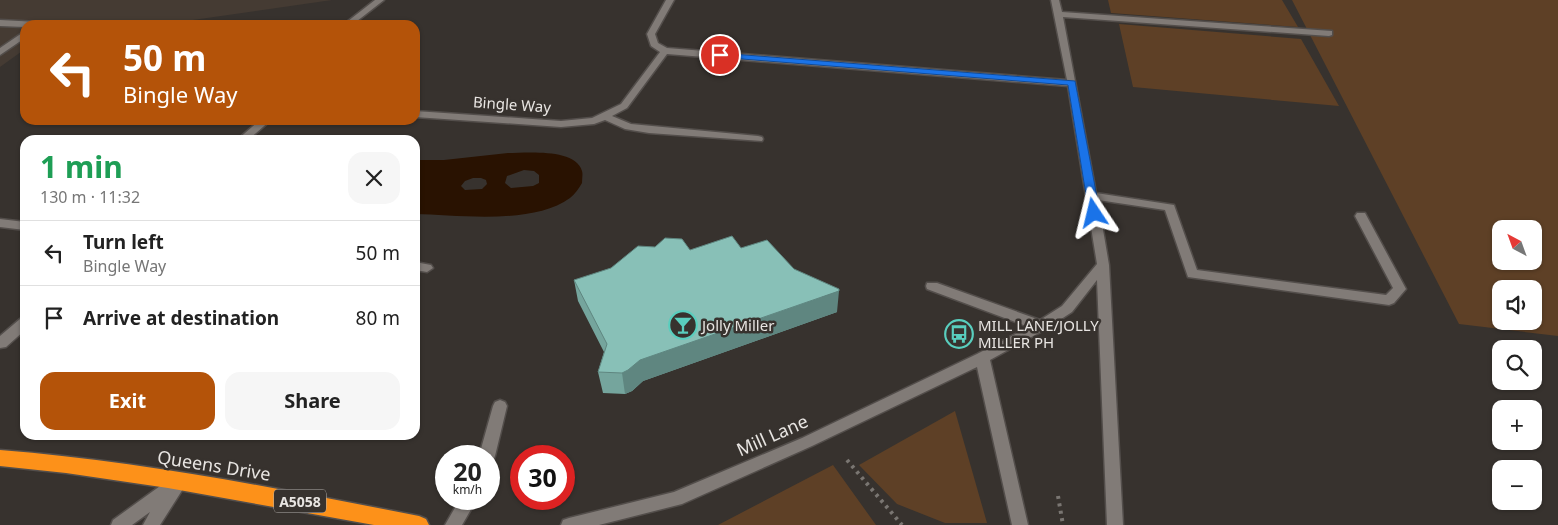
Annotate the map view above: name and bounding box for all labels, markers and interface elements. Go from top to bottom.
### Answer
text: 50 m [123,34,206,81]
pin [699,34,741,76]
icon: left [40,40,105,105]
icon: arrive [706,41,734,69]
text: Bingle Way [123,79,238,109]
street label: Bingle Way [472,91,552,117]
text: 1 min [40,146,123,187]
button: close [348,152,400,204]
text: 130 m · 11:32 [40,186,140,208]
position arrow [1067,186,1119,238]
north arrow [1492,220,1542,270]
map controls [1492,220,1542,510]
text: Turn left [83,229,164,255]
icon: left [40,239,68,267]
text: 50 m [356,240,400,266]
text: Bingle Way [83,255,166,277]
button: sound [1492,280,1542,330]
icon: arrive [40,304,68,332]
text: Arrive at destination [83,305,279,331]
text: 80 m [356,305,400,331]
bar icon: Jolly Miller [668,310,698,340]
place label: Jolly Miller [700,315,774,335]
place label: MILL LANE/JOLLY MILLER PH [978,315,1099,352]
bus stop icon: MILL LANE/JOLLY MILLER PH [944,319,974,349]
button: search [1492,340,1542,390]
button: Exit [40,372,215,430]
button: Share [225,372,400,430]
button: + [1492,400,1542,450]
street label: Mill Lane [733,409,811,461]
street label: Queens Drive [156,444,272,486]
speed limit sign: 30 [510,445,575,510]
text: 20 [453,454,482,488]
button: − [1492,460,1542,510]
text: km/h [453,481,482,498]
road number: A5058 [274,490,326,512]

